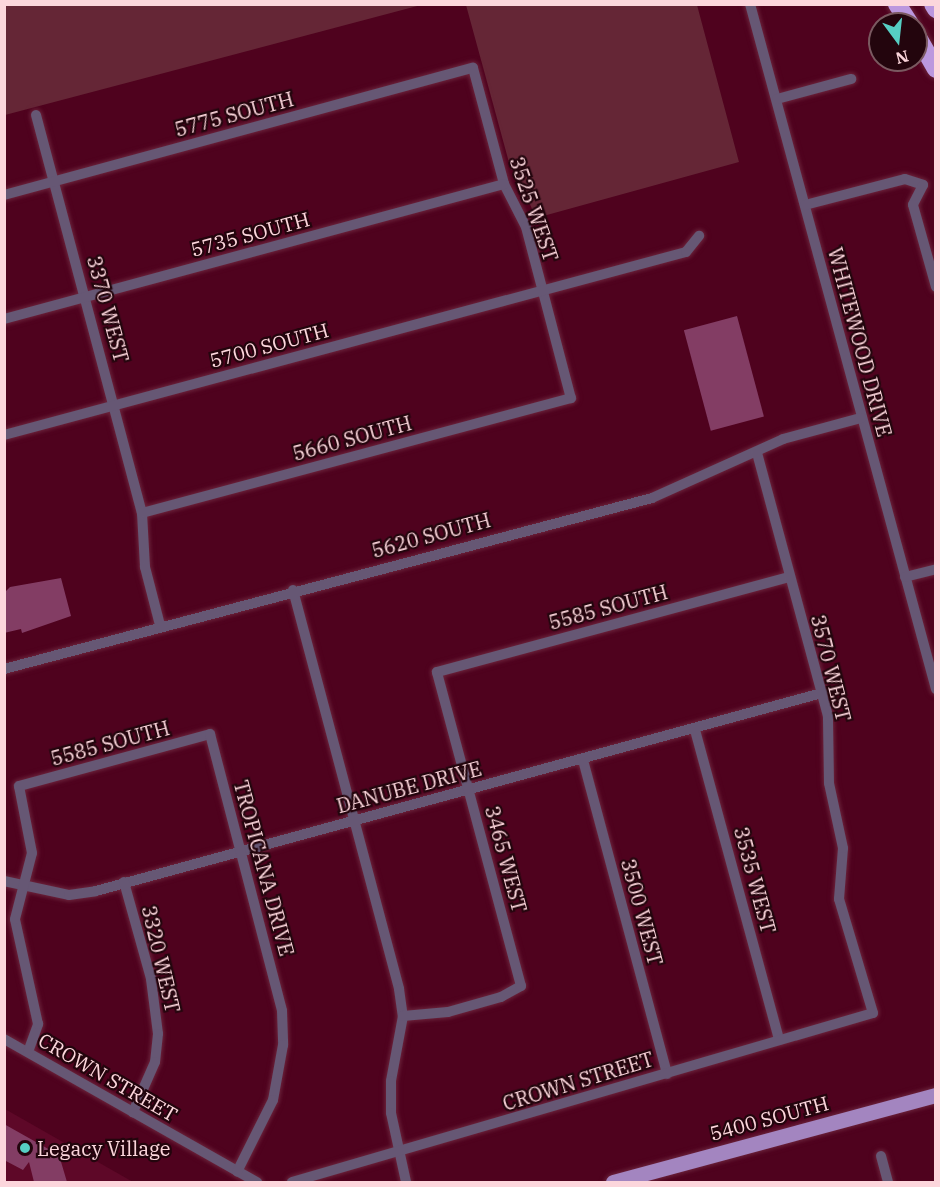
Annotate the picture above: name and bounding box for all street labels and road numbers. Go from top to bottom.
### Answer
street label: 5775 SOUTH [172,87,296,141]
street label: 3525 WEST [505,153,563,265]
street label: 5735 SOUTH [188,207,312,261]
street label: WHITEWOOD DRIVE [823,245,897,439]
street label: 3370 WEST [82,253,134,365]
street label: 5700 SOUTH [207,318,331,372]
street label: 5660 SOUTH [290,411,414,465]
street label: 5620 SOUTH [369,508,493,562]
street label: 5585 SOUTH [546,580,670,634]
street label: 3570 WEST [806,612,856,724]
street label: 5585 SOUTH [48,716,172,770]
street label: DANUBE DRIVE [334,756,484,818]
street label: TROPICANA DRIVE [229,778,299,958]
street label: 3465 WEST [480,803,532,915]
street label: 3535 WEST [729,824,781,936]
street label: 3500 WEST [616,856,668,968]
street label: 3320 WEST [137,903,185,1015]
street label: CROWN STREET [34,1028,182,1126]
street label: CROWN STREET [500,1047,656,1115]
street label: 5400 SOUTH [707,1091,831,1145]

